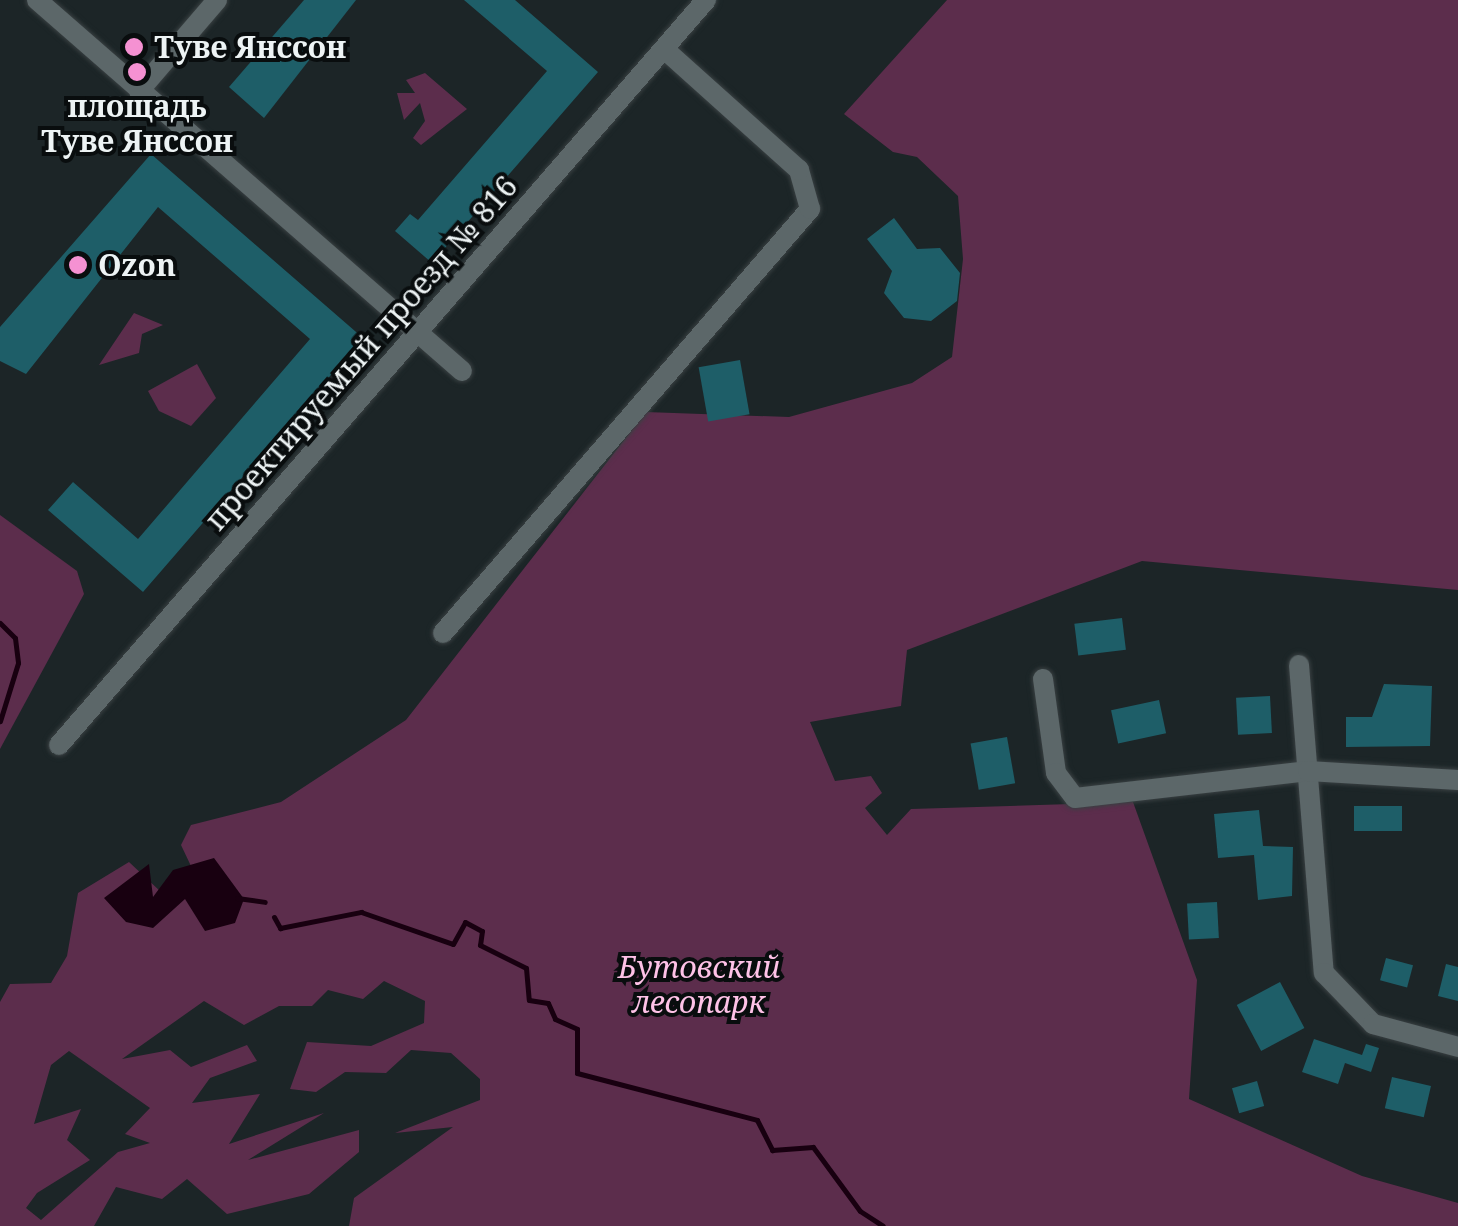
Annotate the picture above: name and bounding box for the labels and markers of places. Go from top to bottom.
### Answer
place label: Туве Янссон [154,29,346,65]
marker: Туве Янссон [123,36,145,58]
marker: площадь Туве Янссон [126,61,148,83]
place label: площадь Туве Янссон [41,88,233,158]
place label: Ozon [98,247,176,283]
marker: Ozon [67,254,89,276]

